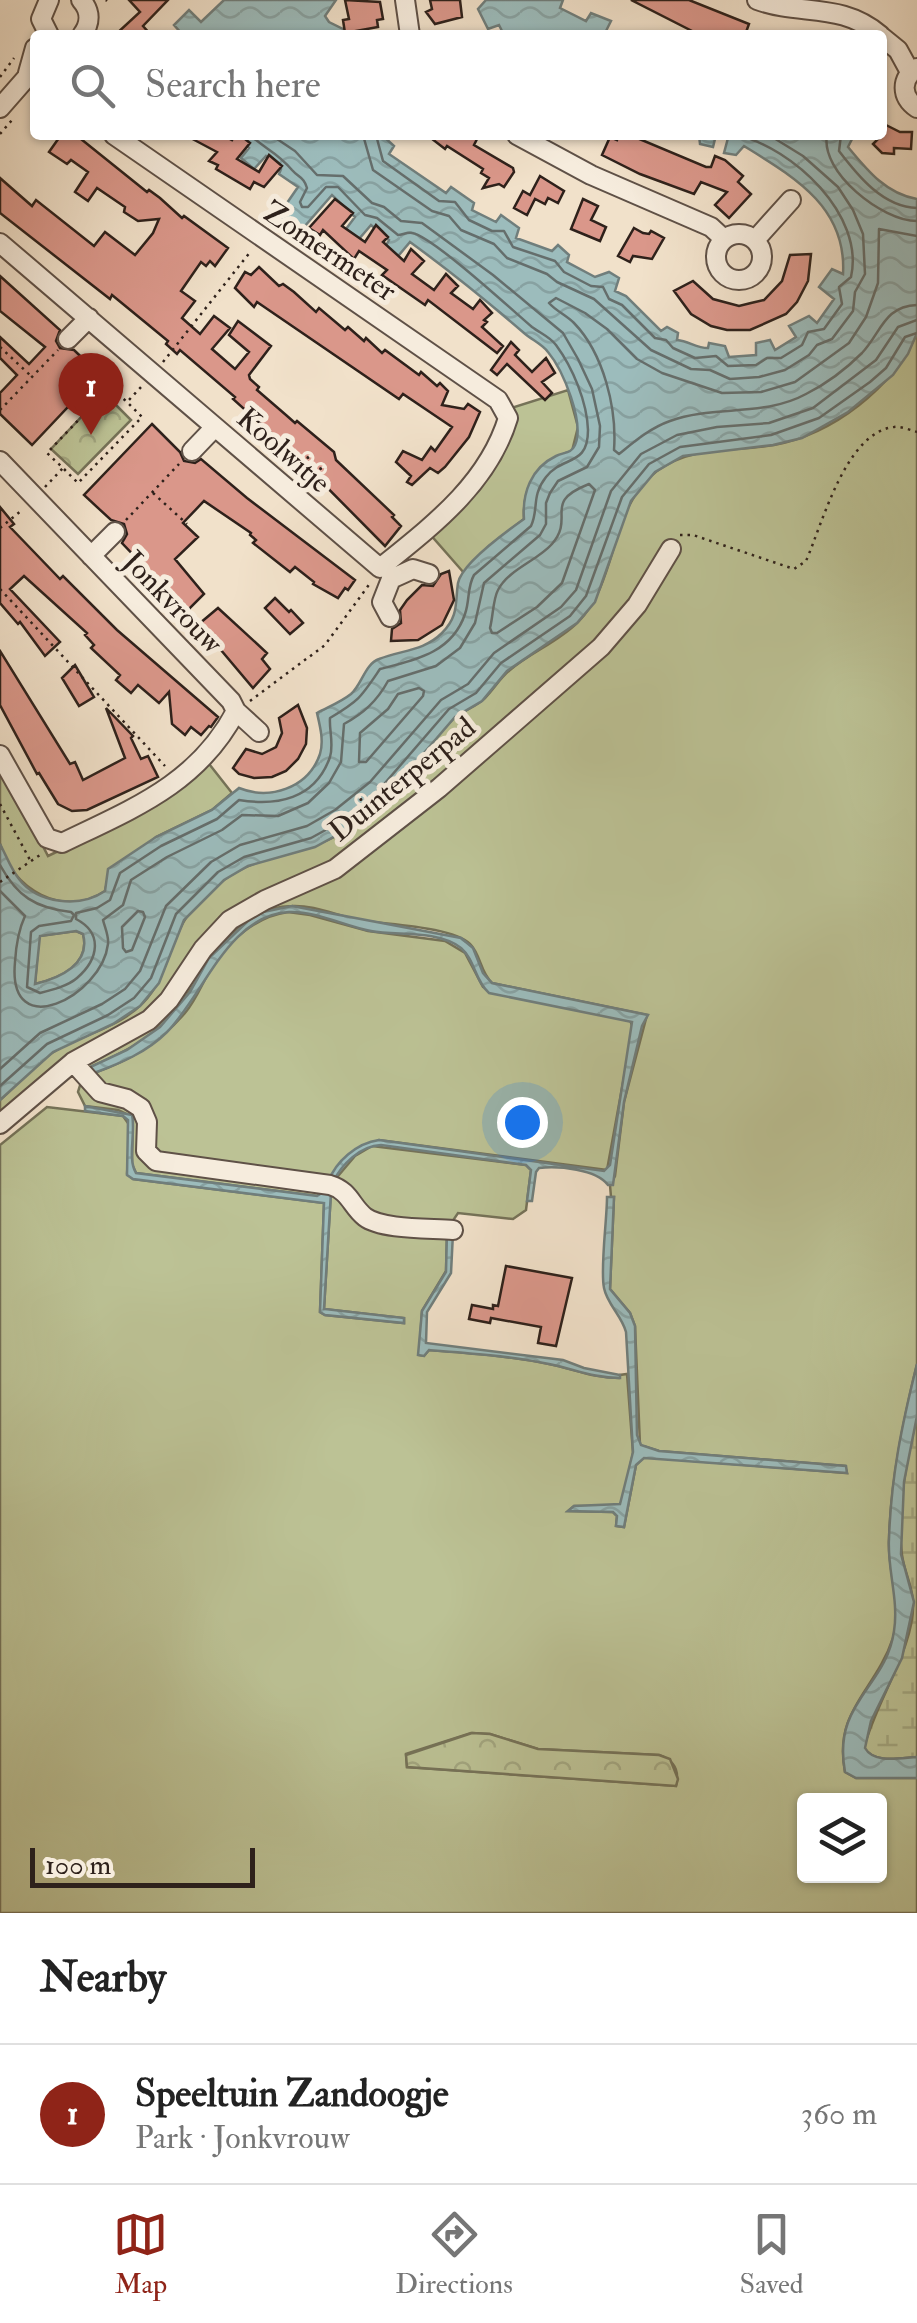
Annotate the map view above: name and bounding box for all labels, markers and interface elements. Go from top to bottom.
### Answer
search box [30,30,887,140]
icon: search [65,58,120,113]
text: Search here [145,61,321,109]
street label: Zomermeter [256,193,403,310]
pin: 1 [58,352,124,435]
street label: Koolwitje [229,400,338,501]
street label: Jonkvrouw [114,543,231,662]
street label: Duinterperpad [322,709,483,850]
your location [497,1097,548,1148]
map controls [797,1793,887,1883]
button: layers [797,1793,887,1883]
scale bar [30,1843,255,1888]
text: 100 m [45,1848,111,1883]
text: Nearby [40,1952,166,2004]
text: Speeltuin Zandoogje [135,2070,449,2118]
text: 1 [67,2094,78,2134]
text: 360 m [801,2094,877,2134]
text: Park · Jonkvrouw [135,2118,350,2158]
tab: Map [113,2207,168,2302]
tab: Directions [395,2207,513,2302]
tab: Saved [740,2207,804,2302]

